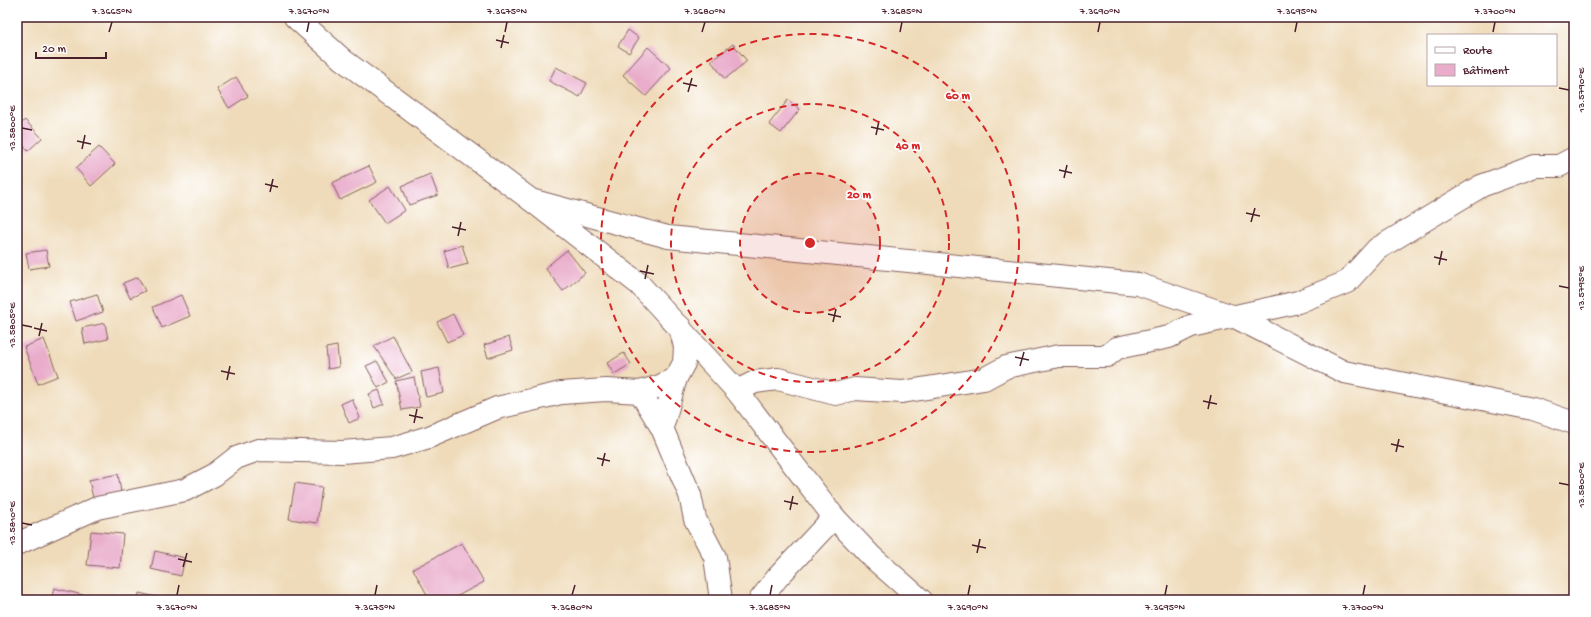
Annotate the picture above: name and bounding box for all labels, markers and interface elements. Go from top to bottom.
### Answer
text: 7.3665°N [91,6,132,18]
text: 7.3670°N [288,6,330,18]
text: 7.3675°N [486,6,528,18]
text: 7.3680°N [684,6,726,18]
text: 7.3685°N [881,6,923,18]
text: 7.3690°N [1079,6,1121,18]
text: 7.3695°N [1276,6,1317,18]
text: 7.3700°N [1473,6,1516,18]
scale bar [36,34,106,60]
legend [1427,34,1557,86]
text: 20 m [42,43,67,57]
text: Route [1463,45,1493,59]
text: Bâtiment [1462,65,1510,79]
text: 13.5790°E [1576,67,1588,113]
text: 60 m [946,90,971,104]
text: 13.5800°E [7,105,19,152]
text: 40 m [895,140,920,154]
text: 20 m [847,189,872,203]
centre of rings [803,236,817,250]
text: 13.5795°E [1576,265,1588,311]
text: 13.5805°E [7,302,19,348]
text: 13.5800°E [1576,462,1588,509]
text: 13.5810°E [7,500,19,546]
text: 7.3670°N [156,602,198,614]
text: 7.3675°N [354,602,396,614]
text: 7.3680°N [551,602,593,614]
text: 7.3685°N [749,602,791,614]
text: 7.3690°N [947,602,989,614]
text: 7.3695°N [1144,602,1185,614]
text: 7.3700°N [1341,602,1384,614]

